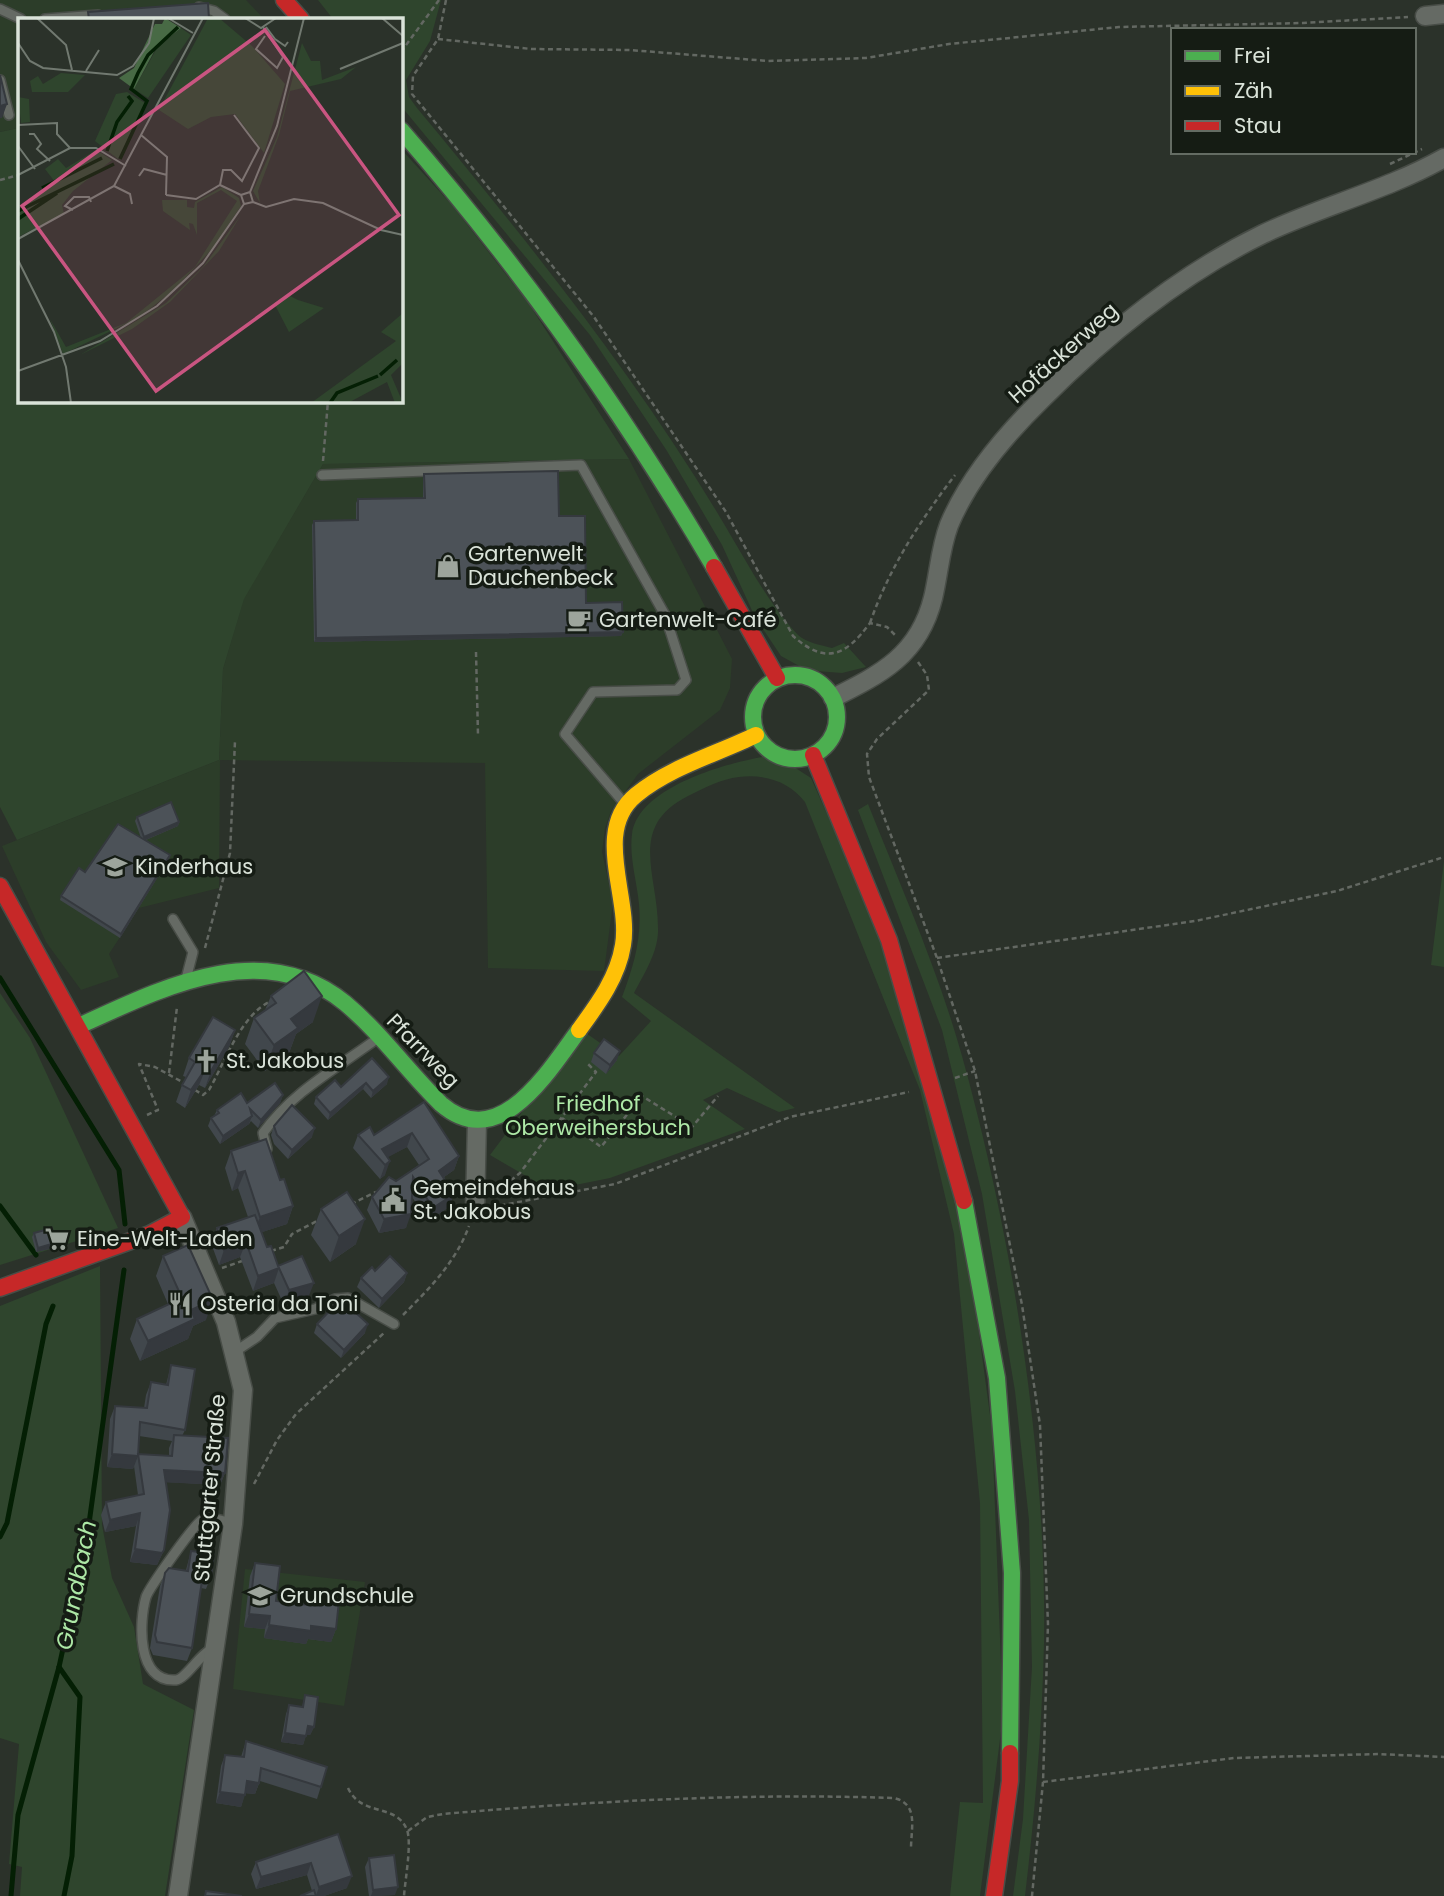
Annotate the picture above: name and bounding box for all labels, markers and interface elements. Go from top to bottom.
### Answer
inset map [18,18,402,402]
legend [1171,28,1416,154]
text: Frei [1234,41,1271,70]
text: Zäh [1234,76,1273,105]
text: Stau [1234,111,1282,140]
street label: Hofäckerweg [1002,296,1124,410]
place label: Gartenwelt Dauchenbeck [468,539,614,592]
shop icon: Gartenwelt Dauchenbeck [434,552,462,580]
place label: Gartenwelt-Café [599,605,776,634]
cafe icon: Gartenwelt-Café [565,606,593,634]
place label: Kinderhaus [135,852,253,881]
school or university icon: Kinderhaus [101,853,129,881]
street label: Pfarrweg [380,1007,466,1094]
place label: St. Jakobus [226,1046,344,1075]
church icon: St. Jakobus [192,1047,220,1075]
park label: Friedhof Oberweihersbuch [505,1089,691,1142]
place label: Gemeindehaus St. Jakobus [413,1173,575,1226]
public building icon: Gemeindehaus St. Jakobus [379,1186,407,1214]
place label: Eine-Welt-Laden [77,1224,253,1253]
supermarket icon: Eine-Welt-Laden [43,1225,71,1253]
place label: Osteria da Toni [200,1289,358,1318]
restaurant icon: Osteria da Toni [166,1290,194,1318]
street label: Stuttgarter Straße [187,1393,232,1583]
water label: Grundbach [48,1518,104,1652]
place label: Grundschule [280,1581,414,1610]
school or university icon: Grundschule [246,1582,274,1610]

